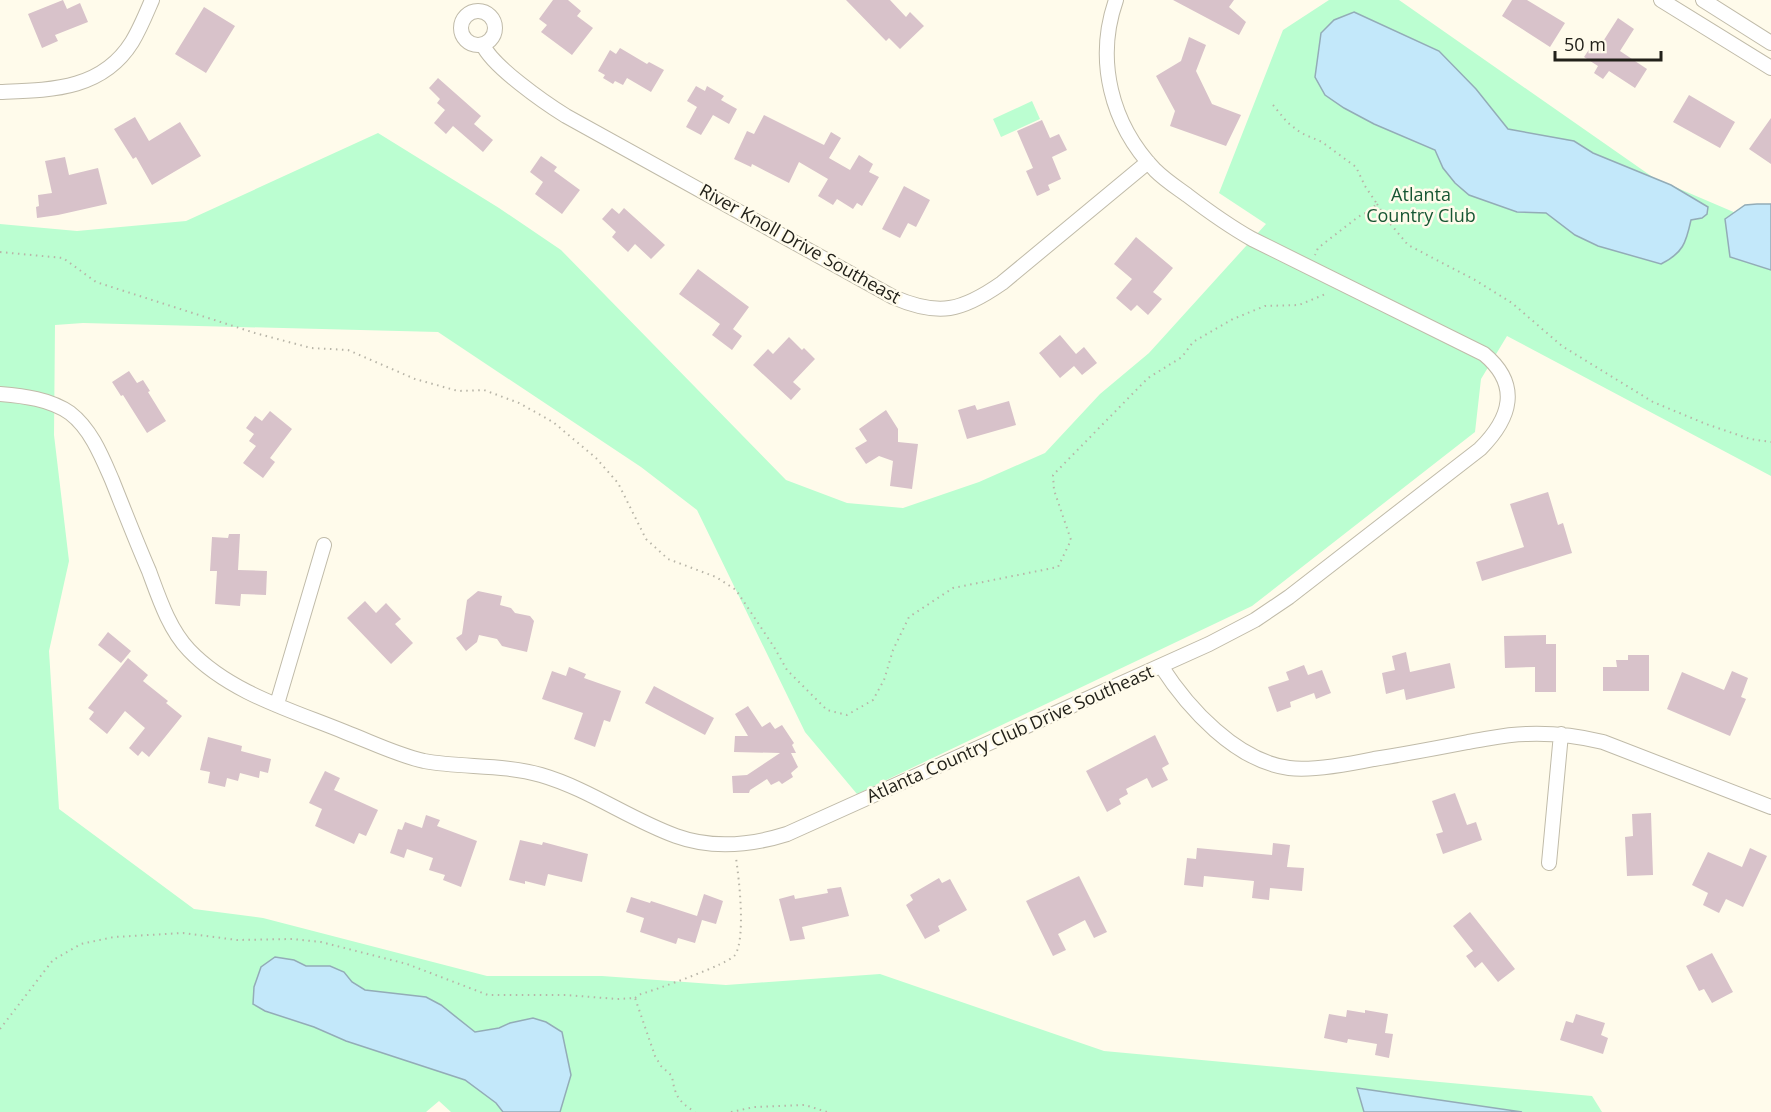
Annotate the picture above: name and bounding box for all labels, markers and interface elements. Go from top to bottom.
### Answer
scale bar [1555,24,1662,62]
text: 50 m [1564,32,1606,56]
street label: River Knoll Drive Southeast [696,178,905,309]
park label: Atlanta Country Club [1366,182,1476,227]
street label: Atlanta Country Club Drive Southeast [862,659,1157,807]

